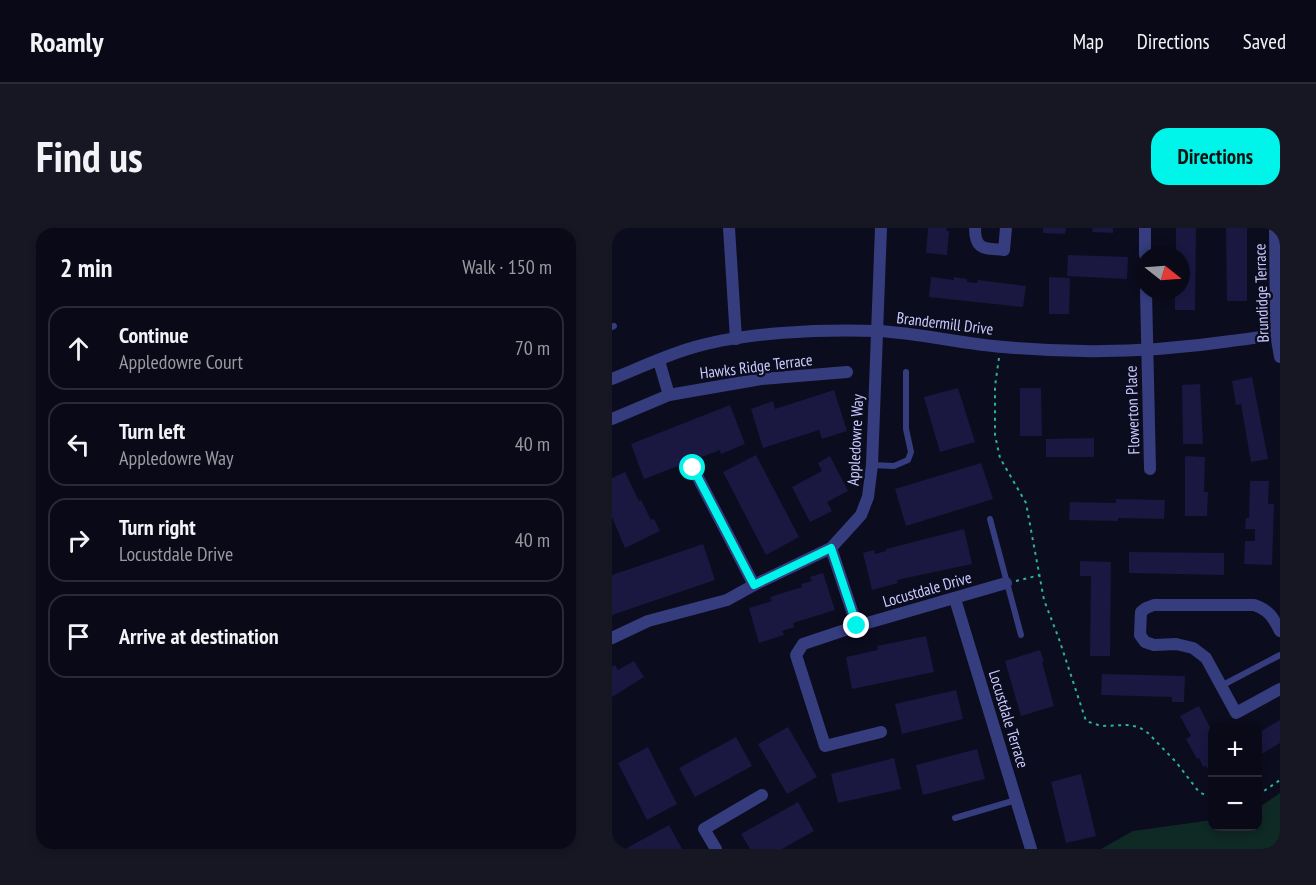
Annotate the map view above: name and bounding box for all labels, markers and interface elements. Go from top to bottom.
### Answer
text: Roamly [30,23,104,60]
text: Map [1073,28,1104,55]
text: Directions [1137,28,1210,55]
text: Saved [1243,28,1286,55]
button: Directions [1151,128,1280,185]
text: Find us [36,129,143,184]
street label: Brundidge Terrace [1249,243,1273,343]
north arrow [1136,246,1190,300]
text: 2 min [60,251,113,284]
text: Walk · 150 m [462,254,552,280]
street label: Brandermill Drive [896,307,994,339]
text: Continue [119,321,189,349]
icon: ahead [62,332,95,365]
text: 70 m [515,335,550,361]
text: Appledowre Court [119,349,243,375]
street label: Hawks Ridge Terrace [699,349,813,383]
street label: Flowerton Place [1120,365,1144,455]
street label: Appledowre Way [843,394,867,486]
text: Turn left [119,417,185,445]
icon: left [62,428,95,461]
text: 40 m [515,431,550,457]
text: Appledowre Way [119,445,234,471]
route start [679,454,705,480]
text: Turn right [119,513,196,541]
icon: right [62,524,95,557]
text: 40 m [515,527,550,553]
text: Locustdale Drive [119,541,233,567]
street label: Locustdale Drive [880,567,974,611]
route end [843,612,869,638]
icon: arrive [62,620,95,653]
text: Arrive at destination [119,622,279,650]
street label: Locustdale Terrace [985,668,1033,770]
map controls [1208,723,1262,831]
button: + [1208,723,1262,777]
button: − [1208,777,1262,831]

